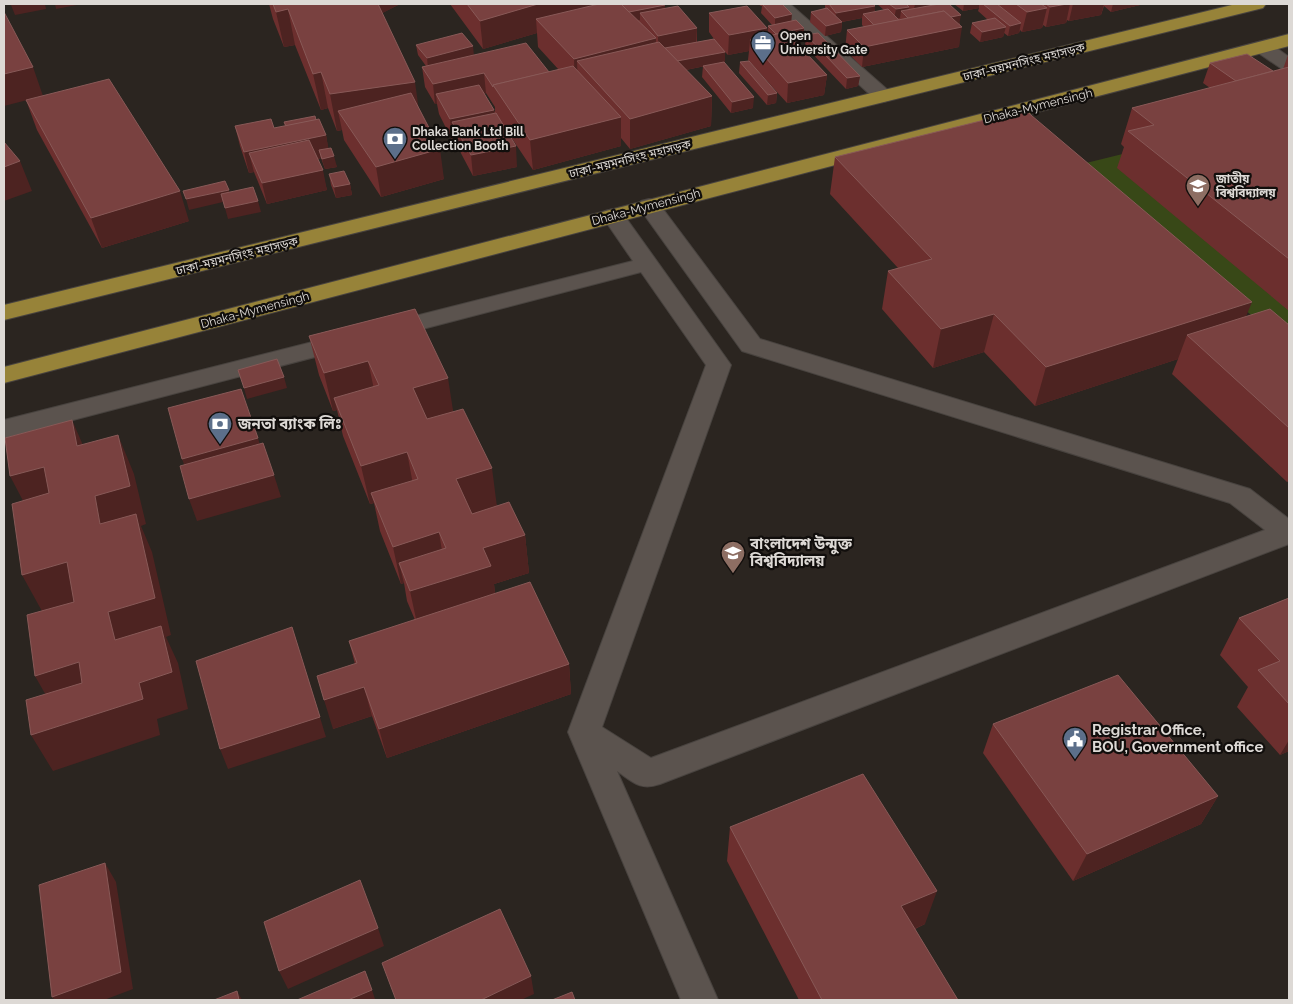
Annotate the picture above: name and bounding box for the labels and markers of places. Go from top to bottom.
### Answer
place label: Open University Gate [780,29,867,57]
office icon: Open University Gate [750,30,776,64]
place label: Dhaka Bank Ltd Bill Collection Booth [412,125,524,153]
bank icon: Dhaka Bank Ltd Bill Collection Booth [382,126,408,160]
place label: জাতীয় বিশ্ববিদ্যালয় [1215,171,1276,200]
school or university icon: জাতীয় বিশ্ববিদ্যালয় [1185,173,1211,207]
bank icon: জনতা ব্যাংক লিঃ [207,411,233,445]
place label: জনতা ব্যাংক লিঃ [237,415,342,433]
place label: বাংলাদেশ উন্মুক্ত বিশ্ববিদ্যালয় [749,535,853,570]
school or university icon: বাংলাদেশ উন্মুক্ত বিশ্ববিদ্যালয় [720,540,746,574]
place label: Registrar Office, BOU, Government office [1092,721,1263,756]
public building icon: Registrar Office, BOU, Government office [1062,726,1088,760]

